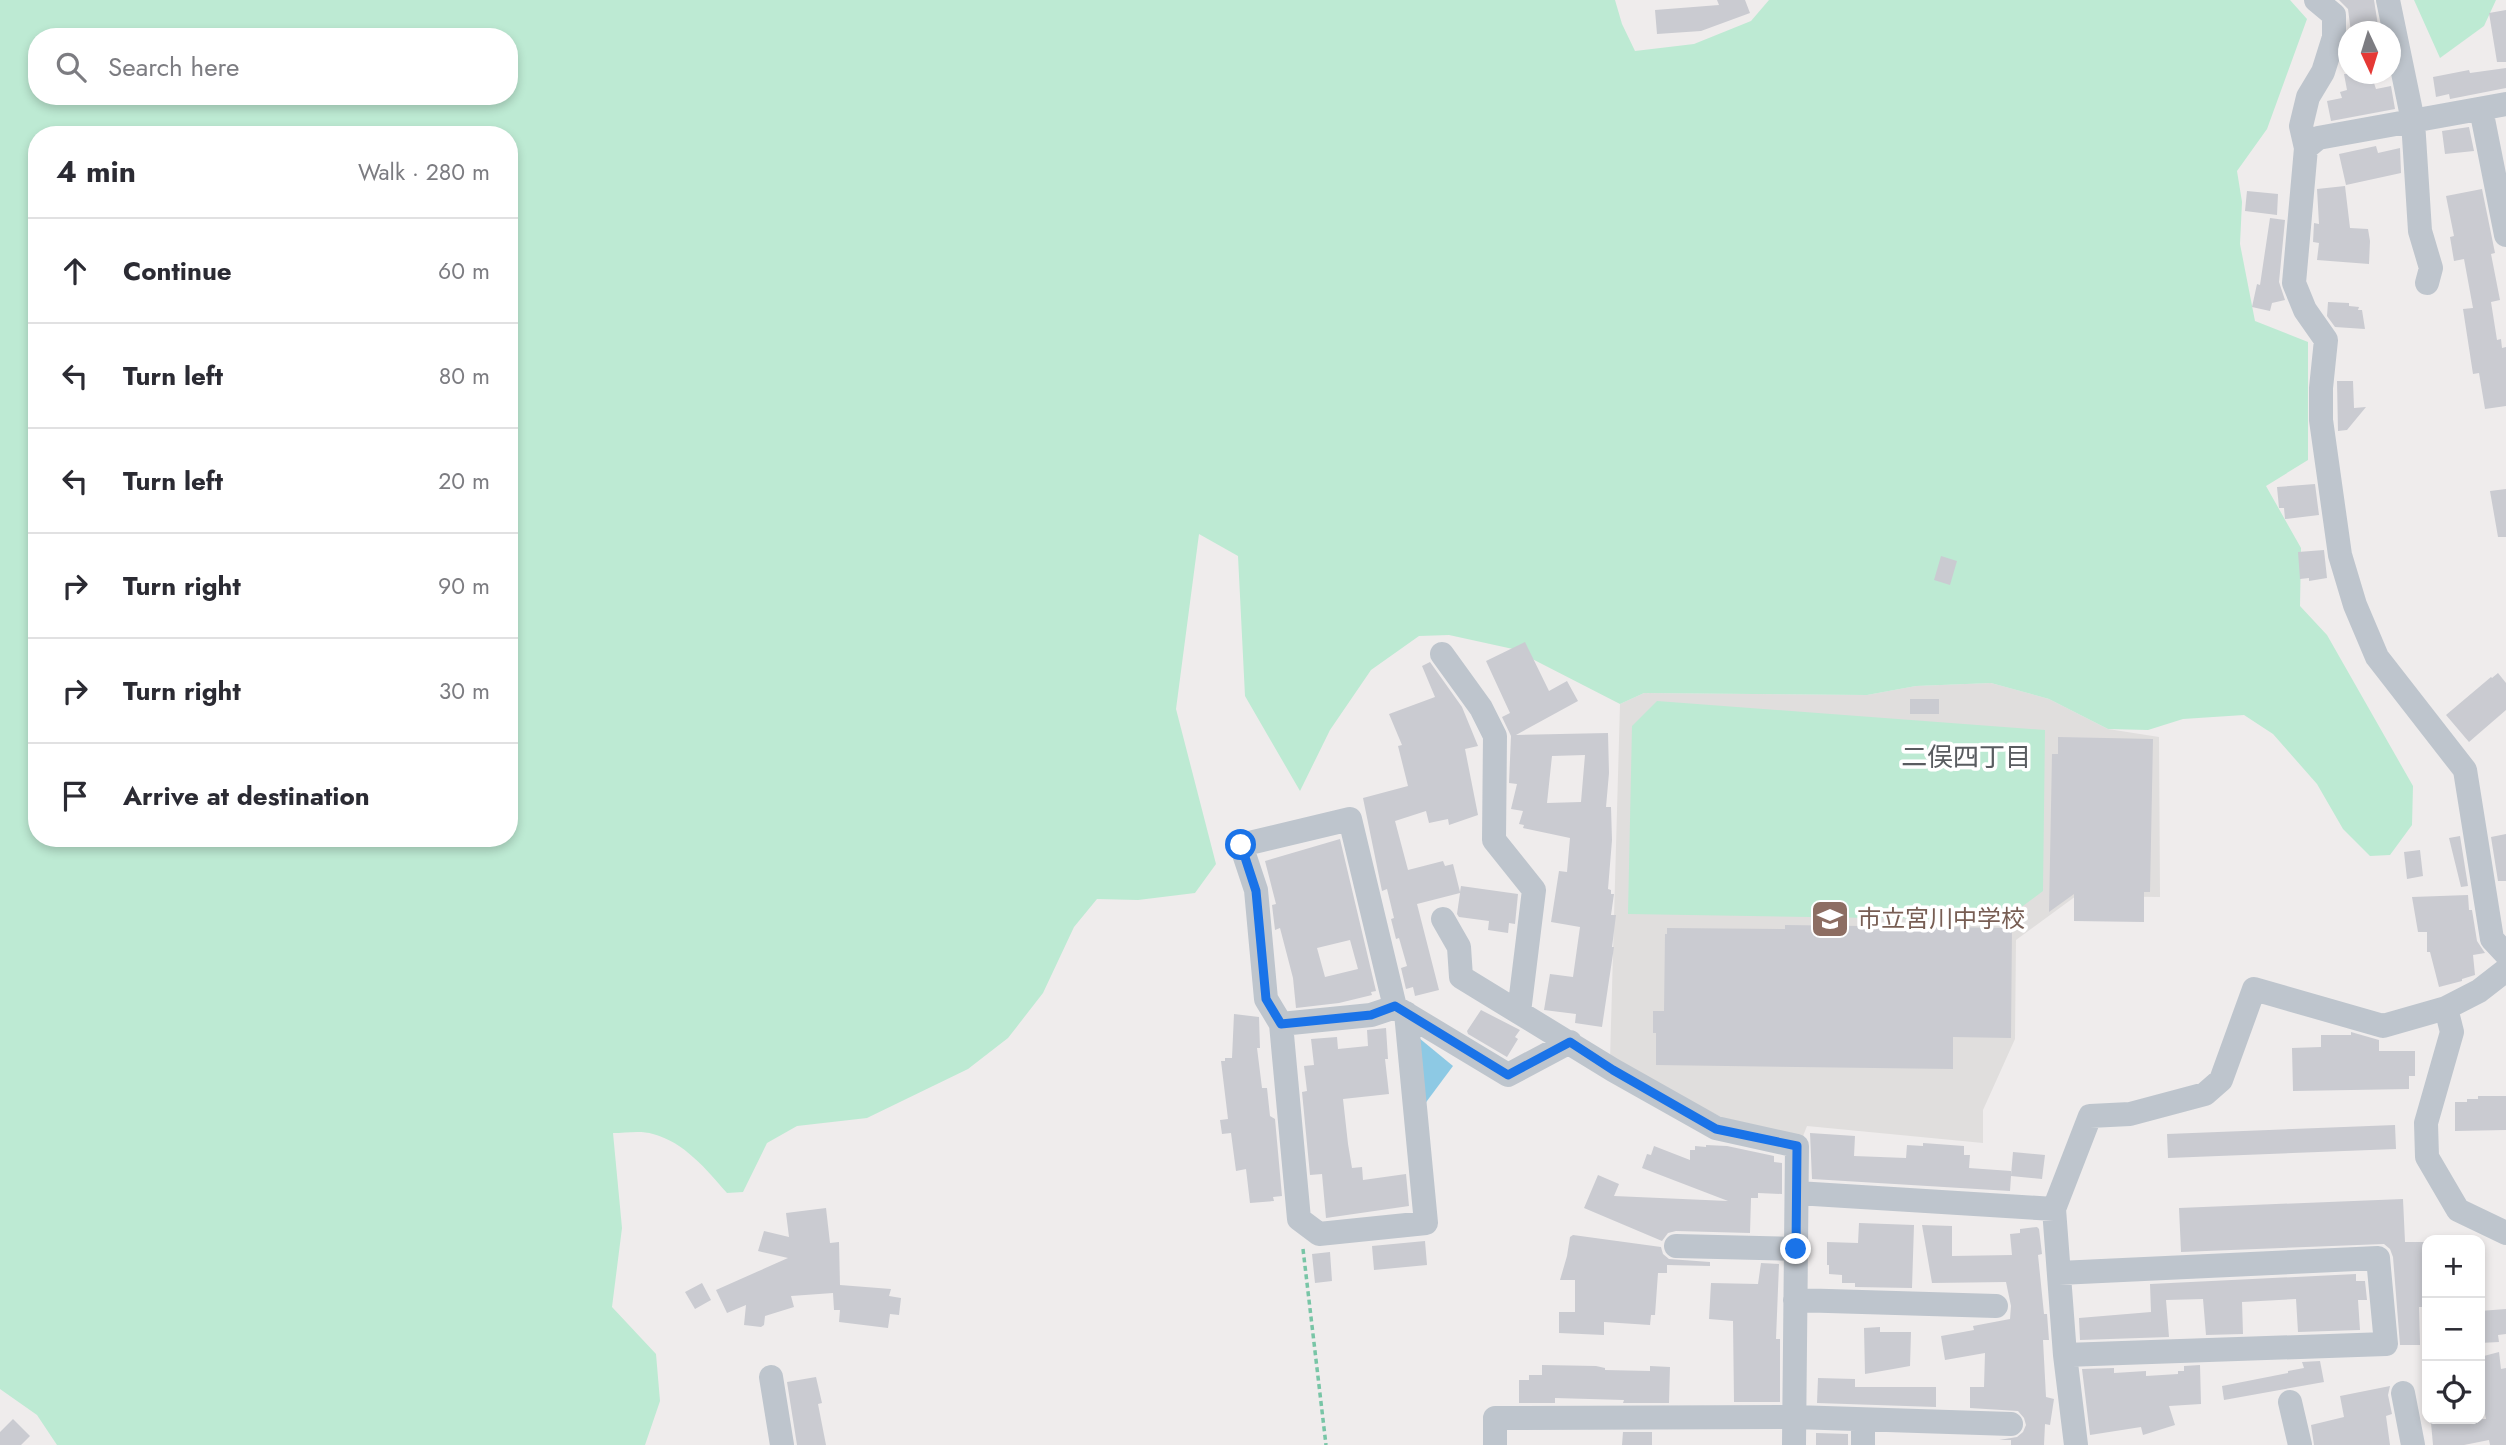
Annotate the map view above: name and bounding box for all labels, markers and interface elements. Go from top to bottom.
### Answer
north arrow [2338,21,2401,84]
search box [28,28,518,105]
icon: search [52,48,90,86]
text: Search here [108,48,240,86]
text: 4 min [56,150,136,193]
text: Walk · 280 m [358,155,490,189]
icon: ahead [56,252,94,290]
text: Continue [123,252,232,290]
text: 60 m [438,254,490,288]
icon: left [56,357,94,395]
text: Turn left [123,357,223,395]
text: 80 m [439,359,490,393]
icon: left [56,462,94,500]
text: Turn left [123,462,223,500]
text: 20 m [438,464,490,498]
icon: right [56,567,94,605]
text: Turn right [123,567,241,605]
text: 90 m [438,569,490,603]
icon: right [56,672,94,710]
text: Turn right [123,672,241,710]
text: 30 m [439,674,490,708]
district label: 二俣四丁目 [1901,738,2031,776]
icon: arrive [56,777,94,815]
text: Arrive at destination [123,777,370,815]
route start [1225,829,1256,860]
school or university icon: 市立宮川中学校 [1809,898,1851,940]
place label: 市立宮川中学校 [1857,901,2025,936]
route end [1780,1233,1811,1264]
map controls [2422,1235,2485,1424]
button: + [2422,1235,2485,1298]
button: − [2422,1298,2485,1361]
button: locate [2422,1361,2485,1424]

